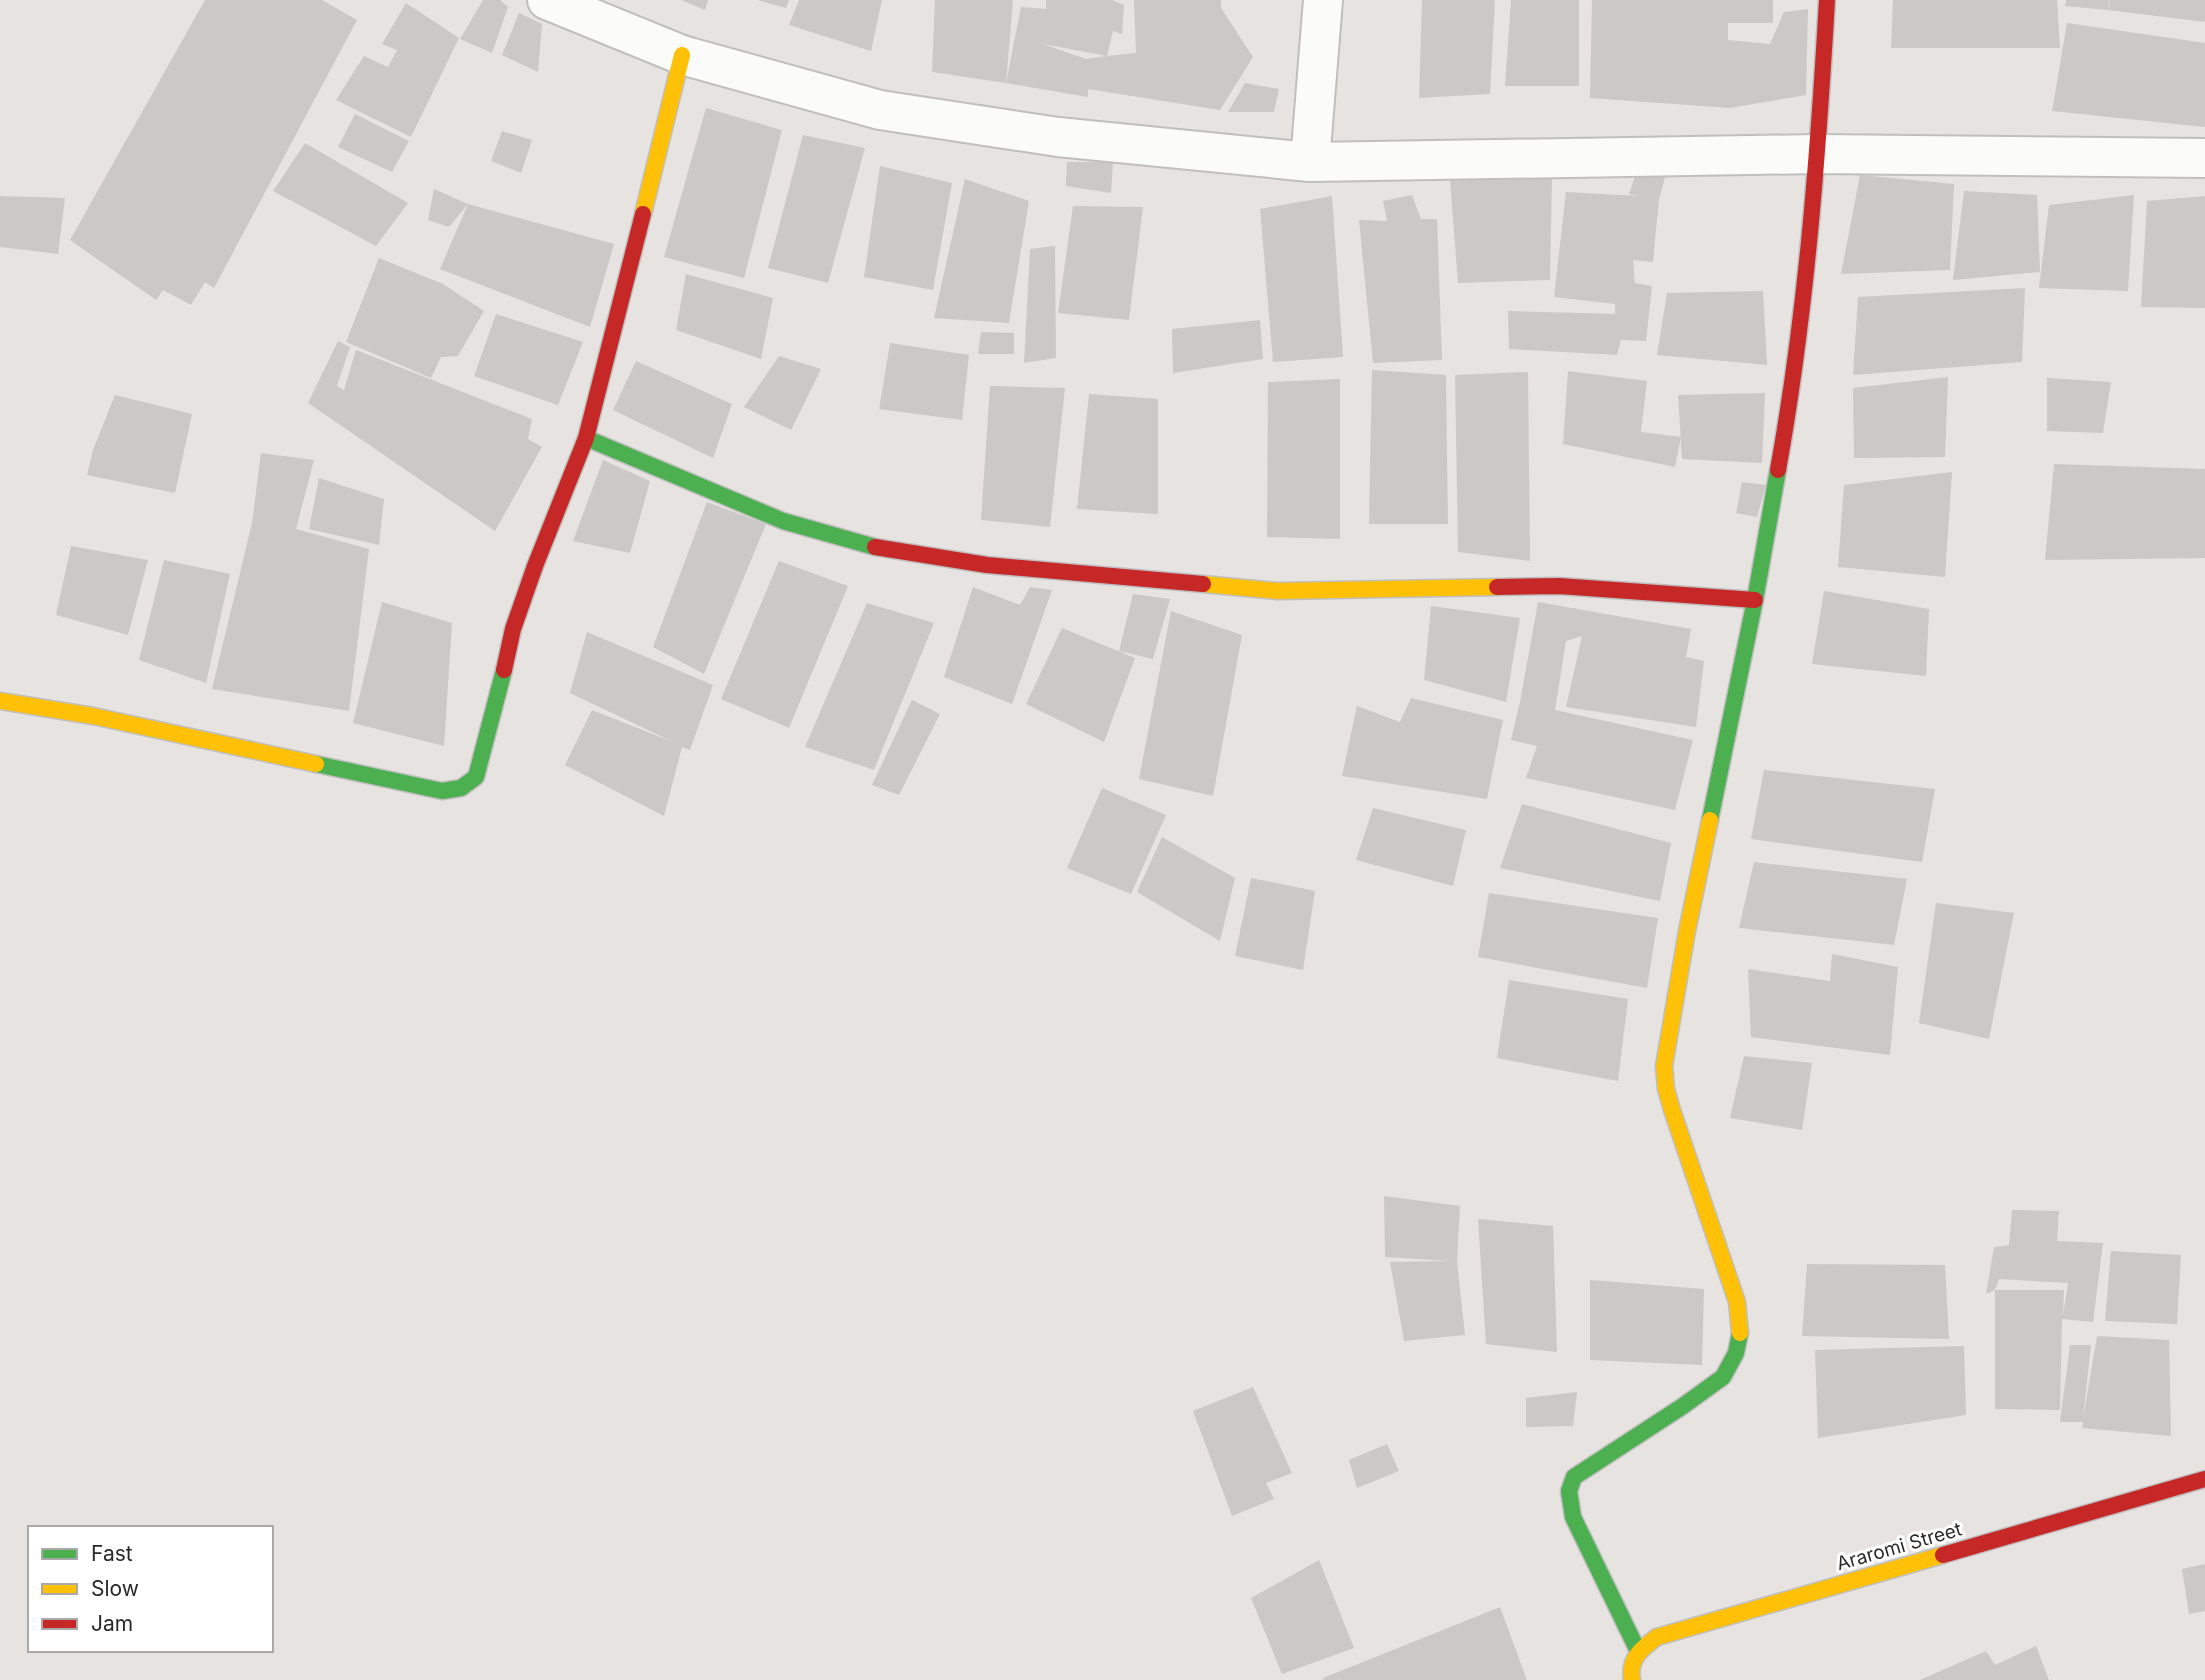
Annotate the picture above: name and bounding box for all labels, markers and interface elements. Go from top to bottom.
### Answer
street label: Araromi Street [1834,1518,1964,1575]
legend [28,1526,273,1652]
text: Fast [91,1541,133,1566]
text: Slow [91,1576,139,1601]
text: Jam [91,1611,133,1636]

